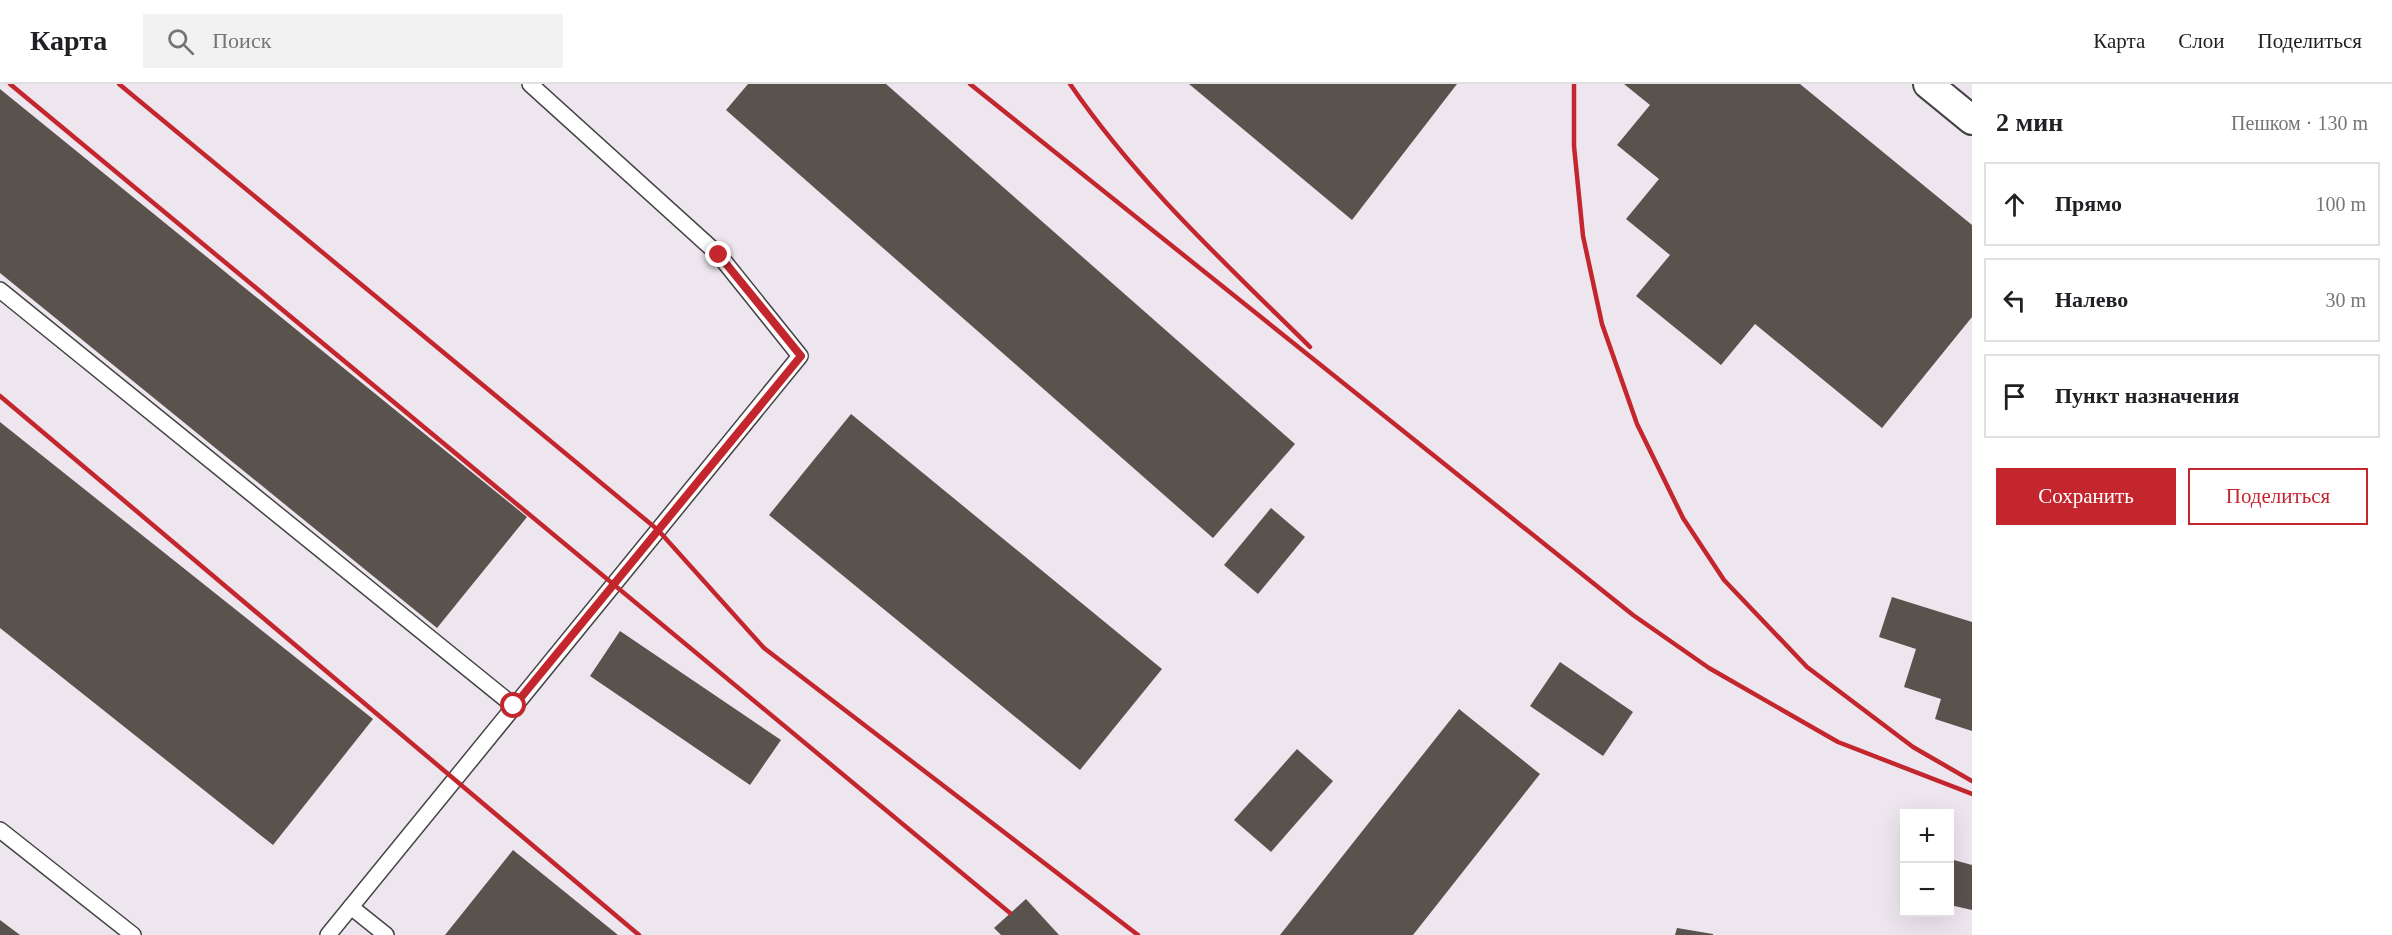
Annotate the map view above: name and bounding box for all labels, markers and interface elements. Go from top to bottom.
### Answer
search box [143,14,563,68]
text: Карта [30,25,107,56]
icon: search [164,25,197,58]
text: Поиск [212,28,271,53]
text: Карта [2093,29,2145,53]
text: Слои [2178,29,2224,53]
text: Поделиться [2257,29,2362,53]
text: 2 мин [1996,108,2063,137]
text: Пешком · 130 m [2231,112,2368,134]
icon: ahead [1998,188,2031,221]
text: Прямо [2055,191,2122,216]
text: 100 m [2315,193,2366,215]
route end [705,241,731,267]
icon: left [1998,284,2031,317]
text: Налево [2055,287,2128,312]
text: 30 m [2325,289,2366,311]
icon: arrive [1998,380,2031,413]
text: Пункт назначения [2055,383,2240,408]
button: Сохранить [1996,468,2176,525]
button: Поделиться [2188,468,2368,525]
route start [500,692,526,718]
map controls [1900,809,1954,917]
button: + [1900,809,1954,863]
button: − [1900,863,1954,917]

